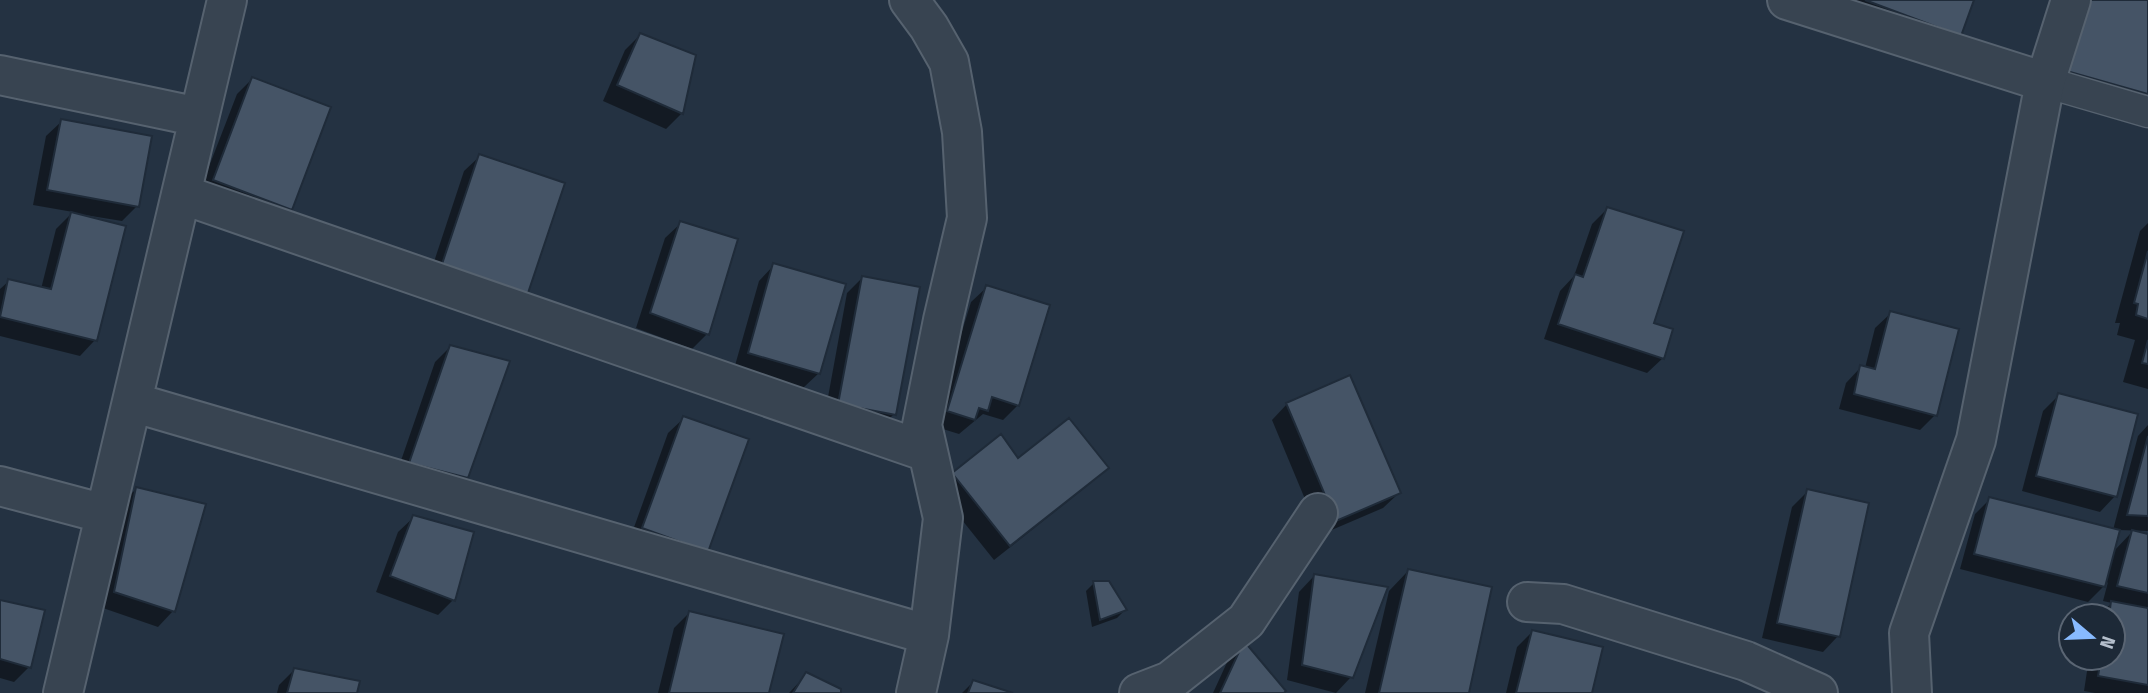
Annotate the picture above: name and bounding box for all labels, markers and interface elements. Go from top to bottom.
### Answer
north arrow [2057,602,2127,672]
text: N [2095,633,2120,652]

